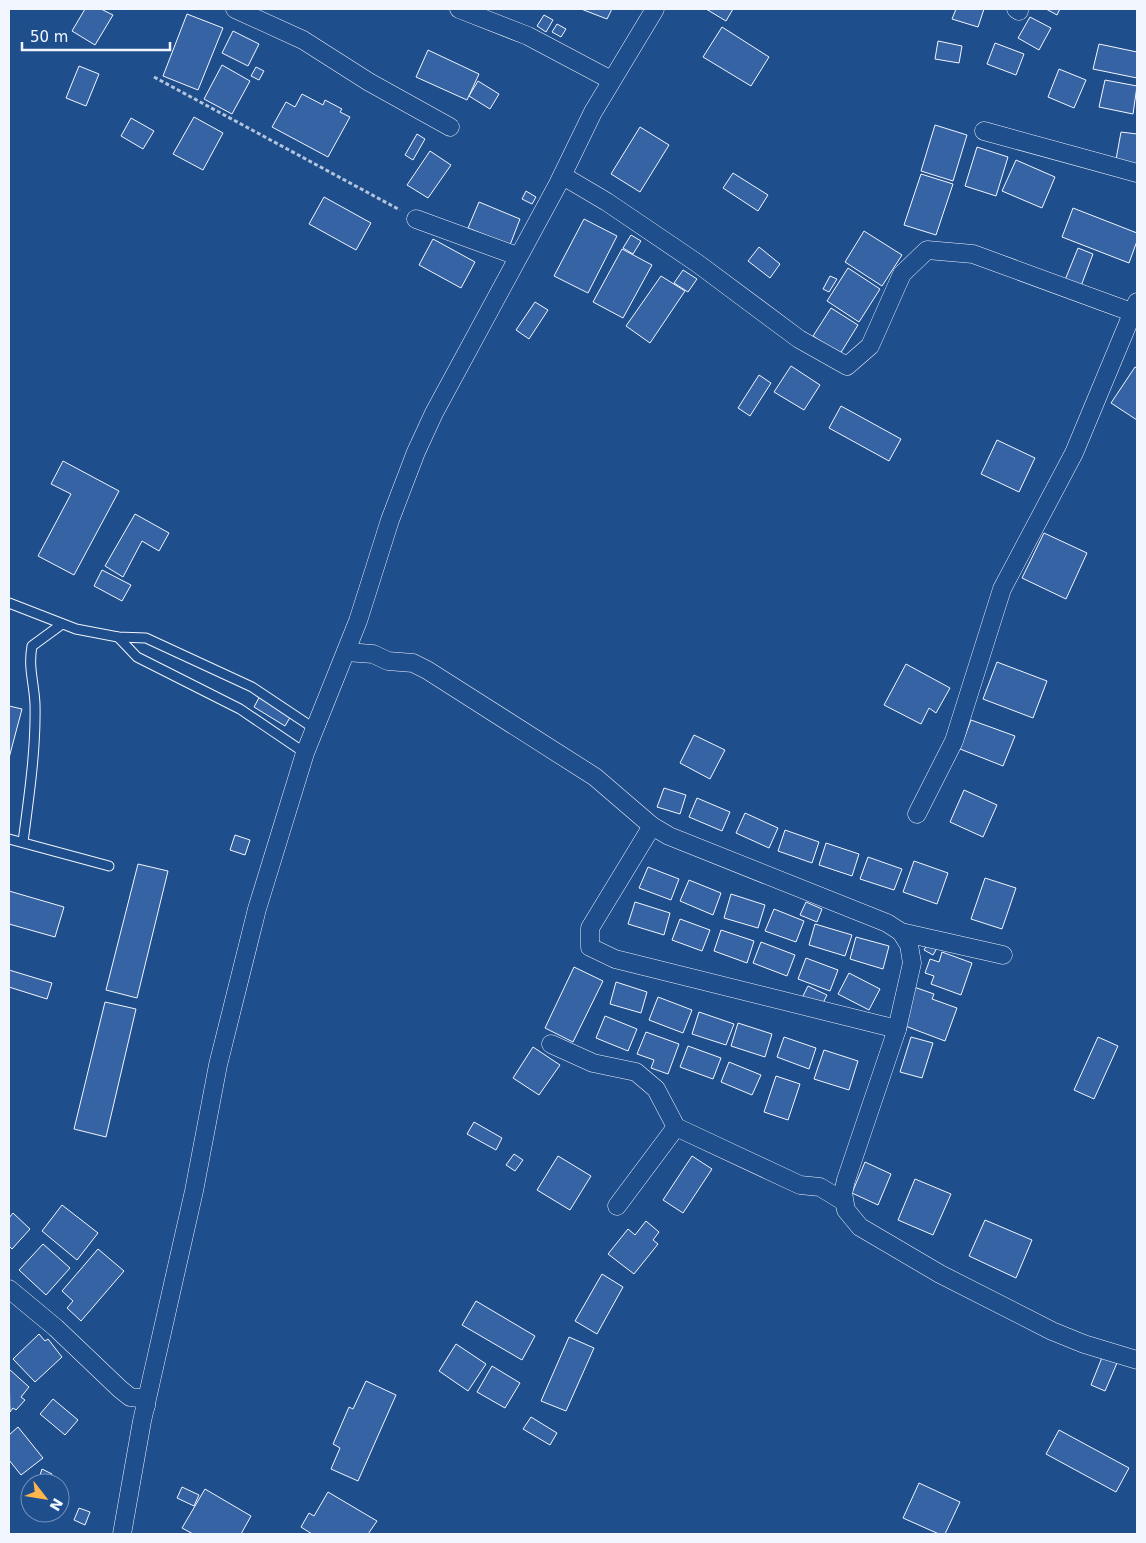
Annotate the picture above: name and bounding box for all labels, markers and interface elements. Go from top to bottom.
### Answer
scale bar [22,20,170,52]
text: 50 m [30,28,68,46]
north arrow [20,1473,70,1523]
text: N [46,1496,66,1514]

